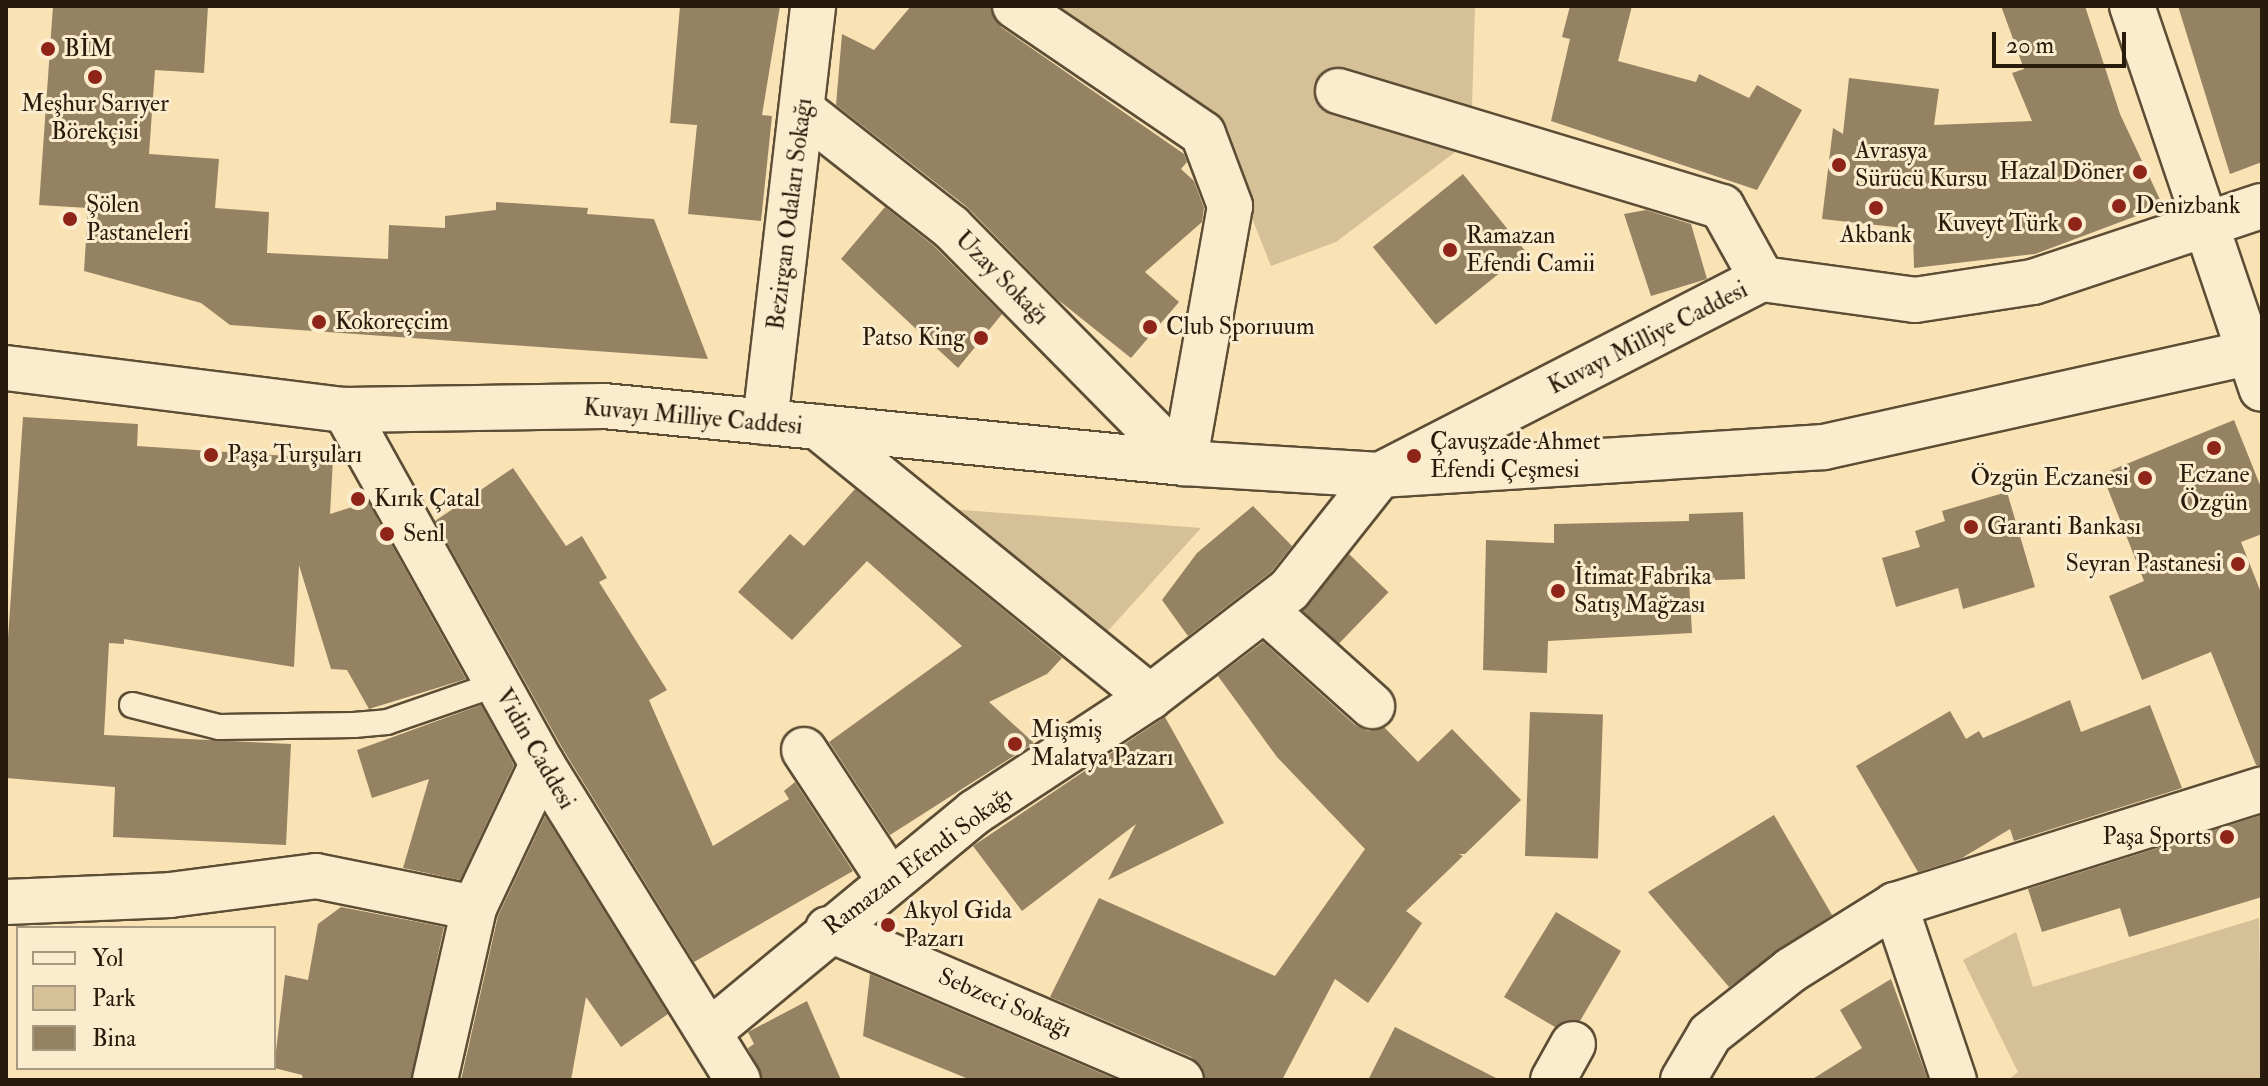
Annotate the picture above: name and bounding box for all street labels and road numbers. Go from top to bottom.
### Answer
street label: Bezirgan Odaları Sokağı [761,96,819,332]
street label: Uzay Sokağı [949,225,1055,331]
street label: Kuvayı Milliye Caddesi [1543,275,1753,401]
street label: Kuvayı Milliye Caddesi [582,393,804,441]
street label: Vidin Caddesi [489,684,581,814]
street label: Ramazan Efendi Sokağı [818,781,1018,941]
street label: Sebzeci Sokağı [934,962,1076,1044]

